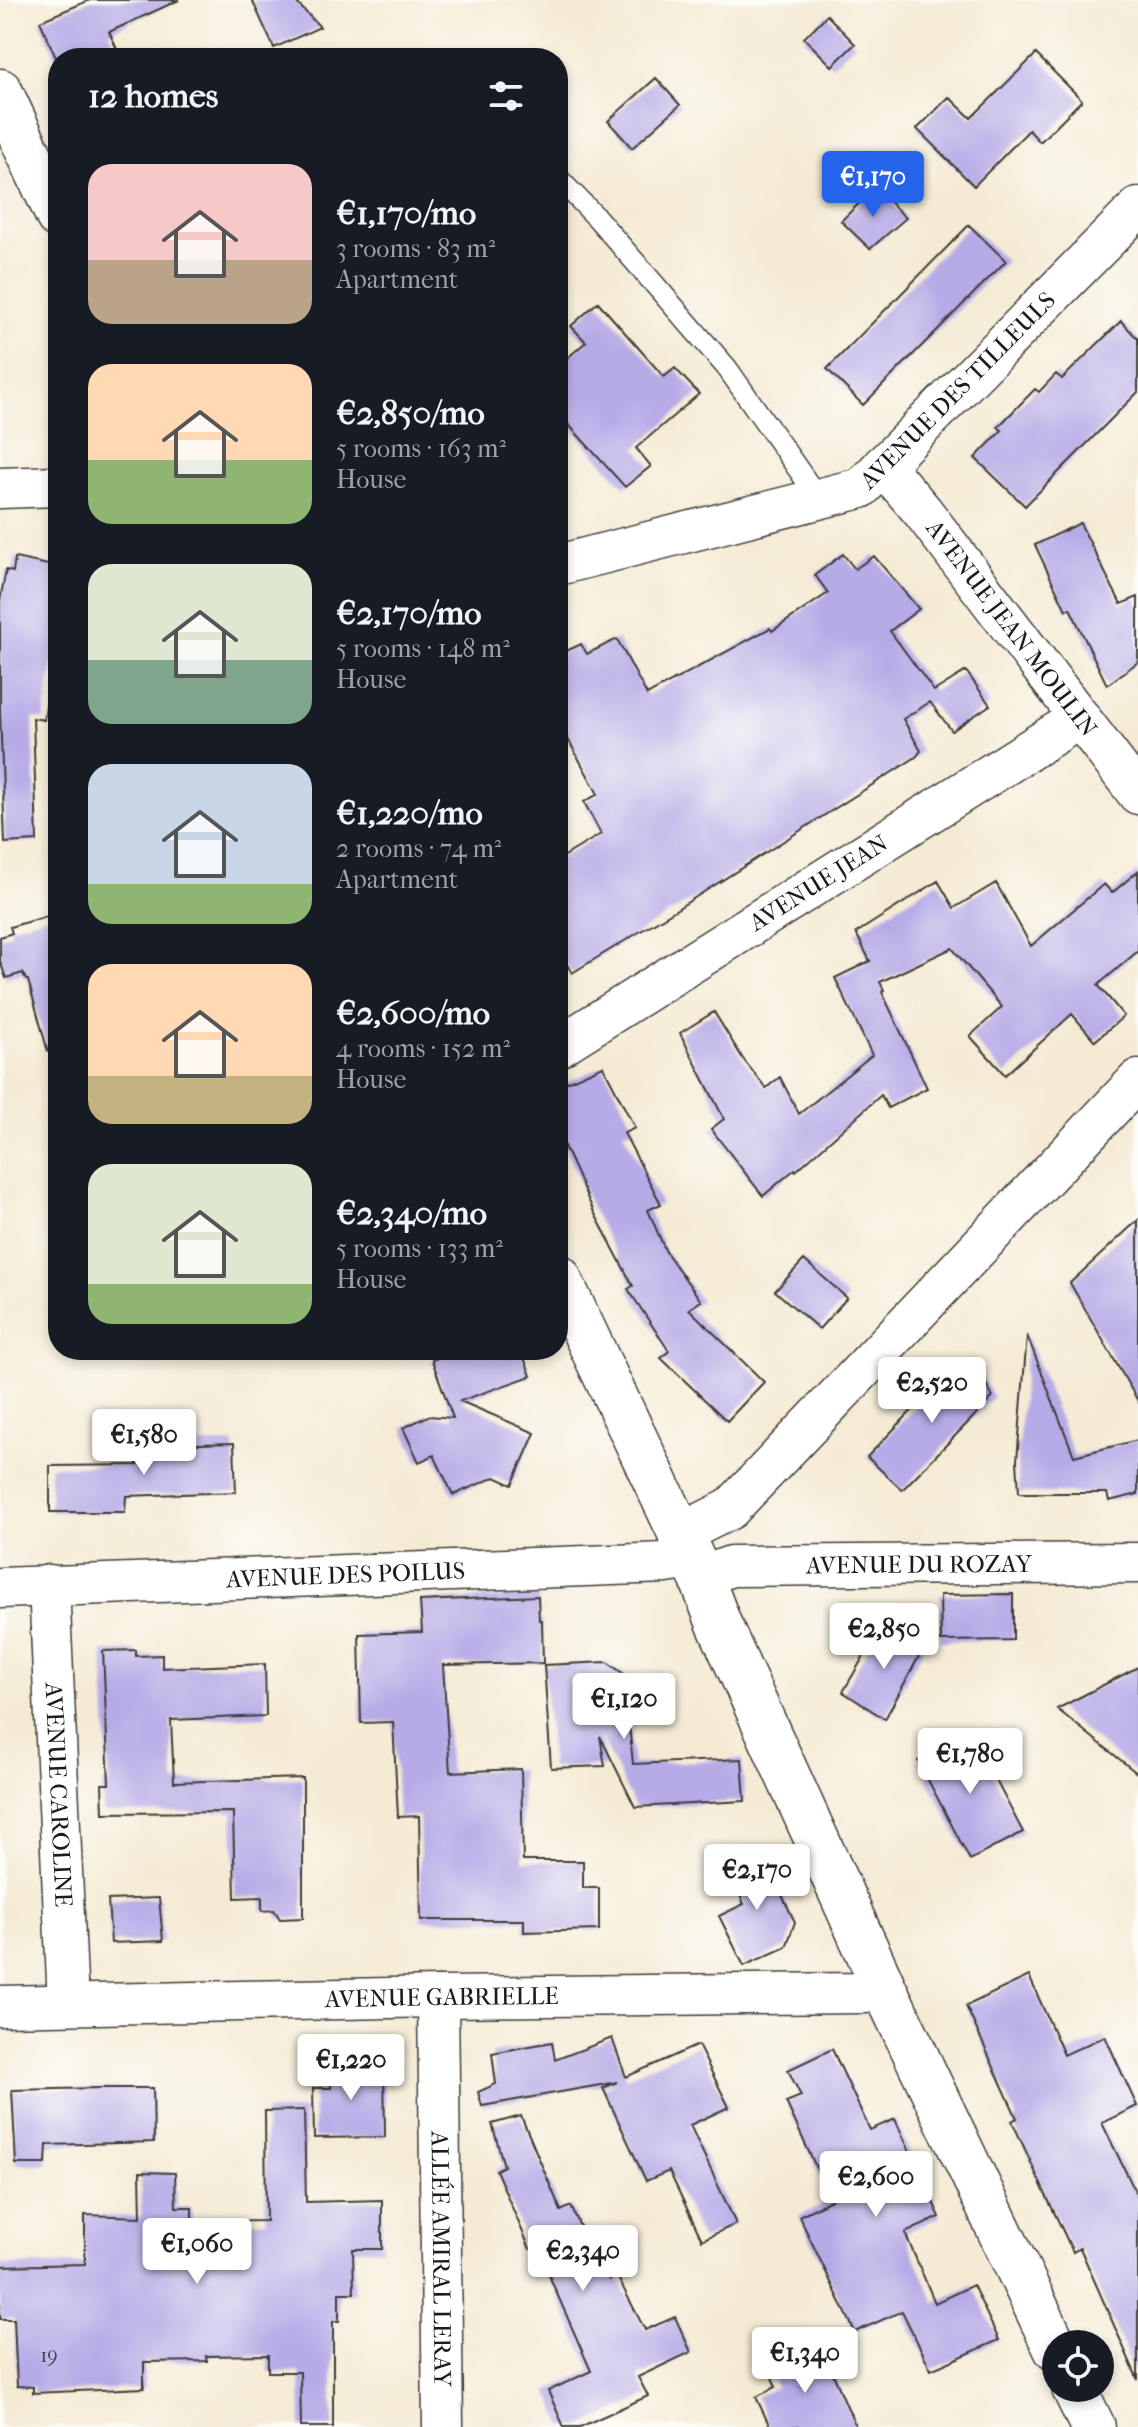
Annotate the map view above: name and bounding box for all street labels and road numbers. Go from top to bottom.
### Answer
street label: AVENUE DES TILLEULS [853,286,1061,495]
street label: AVENUE JEAN MOULIN [920,514,1103,742]
street label: AVENUE JEAN [743,829,893,937]
street label: AVENUE DU ROZAY [805,1550,1033,1579]
street label: AVENUE DES POILUS [225,1557,466,1594]
street label: AVENUE CAROLINE [39,1681,78,1908]
street label: AVENUE GABRIELLE [324,1982,559,2013]
street label: ALLÉE AMIRAL LERAY [426,2130,457,2388]

